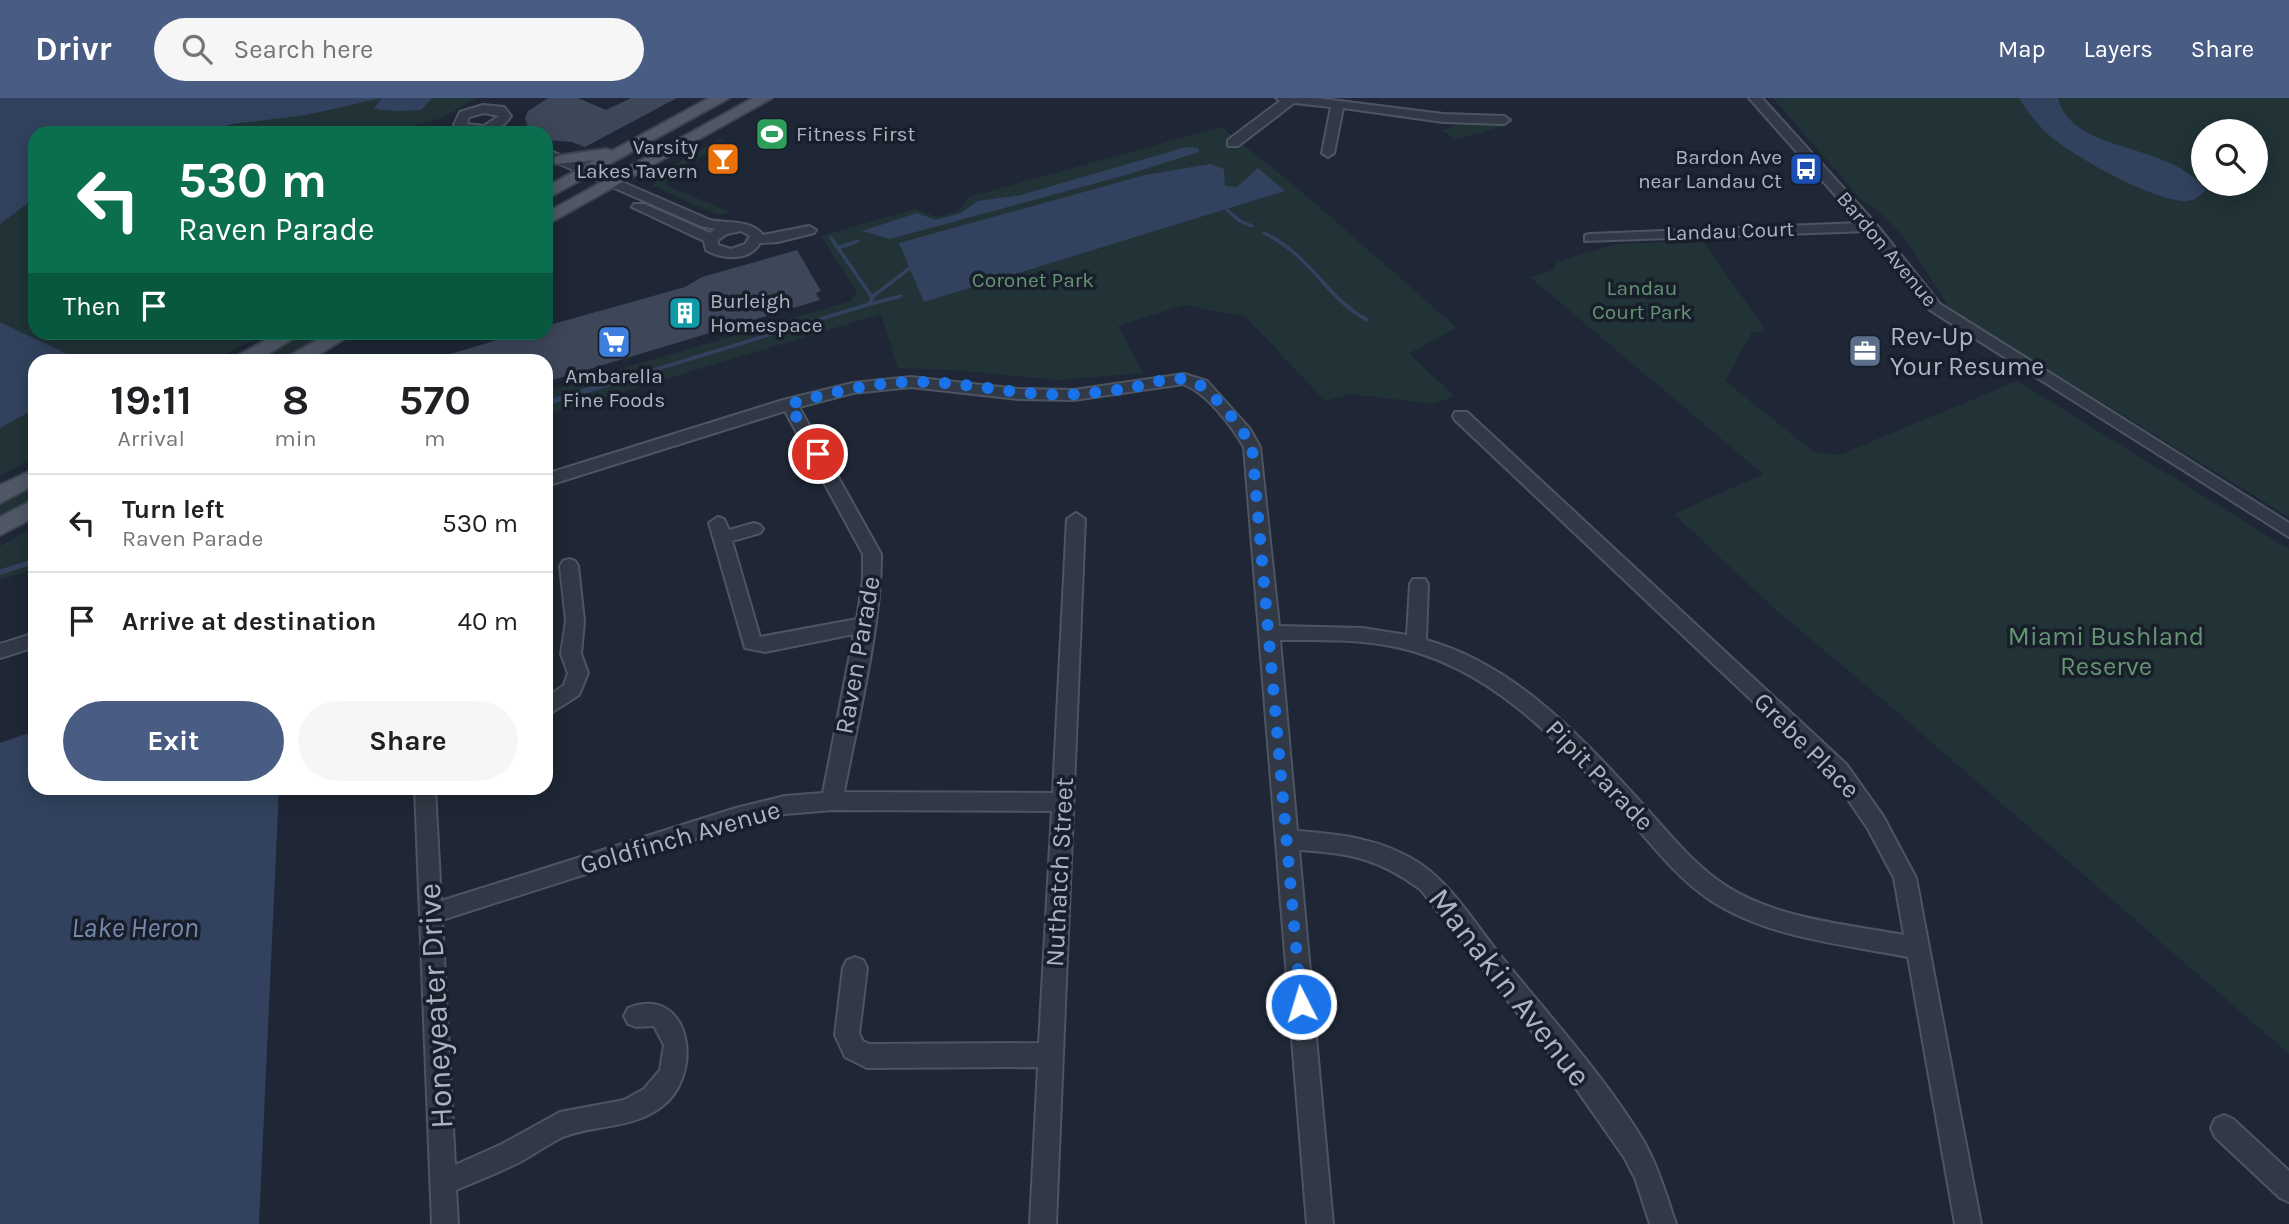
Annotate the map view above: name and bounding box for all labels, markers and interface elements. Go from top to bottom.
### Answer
search box [154,18,644,81]
text: Drivr [35,30,112,68]
icon: search [178,30,216,68]
text: Search here [234,34,373,65]
text: Map [1998,35,2046,63]
text: Layers [2084,35,2153,63]
text: Share [2191,35,2254,63]
sports icon: Fitness First [753,115,791,153]
map controls [2191,119,2268,196]
button: search [2191,119,2268,196]
place label: Fitness First [796,122,916,146]
place label: Varsity Lakes Tavern [576,135,698,183]
bar icon: Varsity Lakes Tavern [704,140,742,178]
place label: Bardon Ave near Landau Ct [1638,145,1782,193]
bus stop icon: Bardon Ave near Landau Ct [1787,150,1825,188]
text: 530 m [178,152,327,209]
icon: left [63,154,154,245]
street label: Bardon Avenue [1832,187,1942,311]
text: Raven Parade [178,211,375,248]
street label: Landau Court [1665,217,1795,245]
park label: Coronet Park [972,268,1094,292]
park label: Landau Court Park [1592,276,1692,324]
icon: arrive [135,287,173,325]
place label: Burleigh Homespace [710,289,822,337]
text: Then [63,291,121,322]
building icon: Burleigh Homespace [666,294,704,332]
place label: Rev-Up Your Resume [1890,321,2044,382]
supermarket icon: Ambarella Fine Foods [595,323,633,361]
office icon: Rev-Up Your Resume [1846,332,1884,370]
place label: Ambarella Fine Foods [563,364,665,412]
text: 19:11 [110,375,192,425]
text: 8 [282,375,309,425]
text: 570 [399,375,471,425]
pin [788,424,848,484]
text: Arrival [117,425,185,452]
text: min [274,425,317,452]
text: m [424,425,446,452]
icon: arrive [799,435,837,473]
text: Turn left [122,494,224,525]
icon: left [63,504,101,542]
text: 530 m [442,508,518,539]
text: Raven Parade [122,525,263,552]
street label: Raven Parade [828,574,887,736]
icon: arrive [63,602,101,640]
text: Arrive at destination [122,606,376,637]
text: 40 m [458,606,518,637]
park label: Miami Bushland Reserve [2008,621,2204,682]
street label: Grebe Place [1747,686,1866,805]
button: Exit [63,701,284,781]
button: Share [298,701,518,781]
street label: Pipit Parade [1539,713,1660,837]
street label: Nuthatch Street [1039,776,1080,968]
street label: Goldfinch Avenue [576,794,784,881]
street label: Manakin Avenue [1421,881,1599,1094]
street label: Honeyeater Drive [411,882,460,1130]
water label: Lake Heron [71,911,199,944]
position arrow [1264,967,1338,1041]

